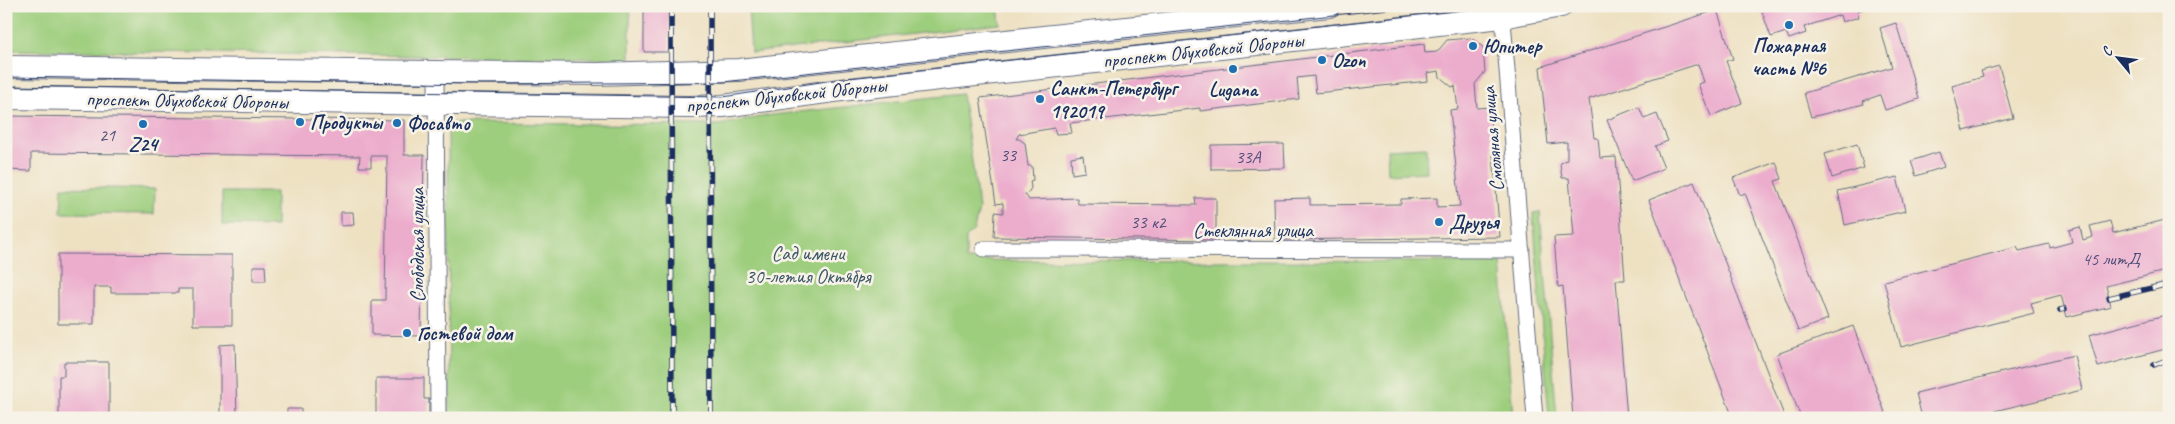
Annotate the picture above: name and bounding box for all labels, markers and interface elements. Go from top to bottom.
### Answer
marker: Пожарная часть №6 [1783,19,1795,31]
street label: проспект Обуховской Обороны [1101,27,1306,73]
north arrow [2092,32,2142,82]
place label: Пожарная часть №6 [1752,33,1827,81]
place label: Юпитер [1483,34,1543,59]
marker: Юпитер [1467,40,1479,52]
text: С [2098,43,2117,59]
place label: Ozon [1332,48,1366,73]
marker: Ozon [1316,54,1328,66]
marker: Lugana [1227,63,1239,75]
street label: проспект Обуховской Обороны [684,72,889,118]
place label: Санкт-Петербург 192019 [1050,76,1179,124]
place label: Lugana [1209,77,1259,102]
street label: Смоляная улица [1475,84,1510,192]
street label: проспект Обуховской Обороны [86,86,289,115]
marker: Санкт-Петербург 192019 [1034,93,1046,105]
place label: Продукты [310,110,384,136]
place label: Фосавто [407,111,471,136]
marker: Продукты [294,116,306,128]
marker: Фосавто [391,117,403,129]
marker: Z24 [137,118,149,130]
house number: 21 [99,124,116,146]
place label: Z24 [129,132,160,157]
house number: 33 [1000,144,1018,166]
house number: 33А [1235,146,1262,168]
street label: Слободская улица [405,186,430,302]
place label: Друзья [1449,210,1501,236]
house number: 33 к2 [1130,211,1168,233]
marker: Друзья [1433,216,1445,228]
street label: Стеклянная улица [1193,218,1314,243]
park label: Сад имени 30-летия Октября [745,241,872,289]
house number: 45 литД [2082,248,2142,270]
place label: Гостевой дом [417,321,514,346]
marker: Гостевой дом [401,327,413,339]

